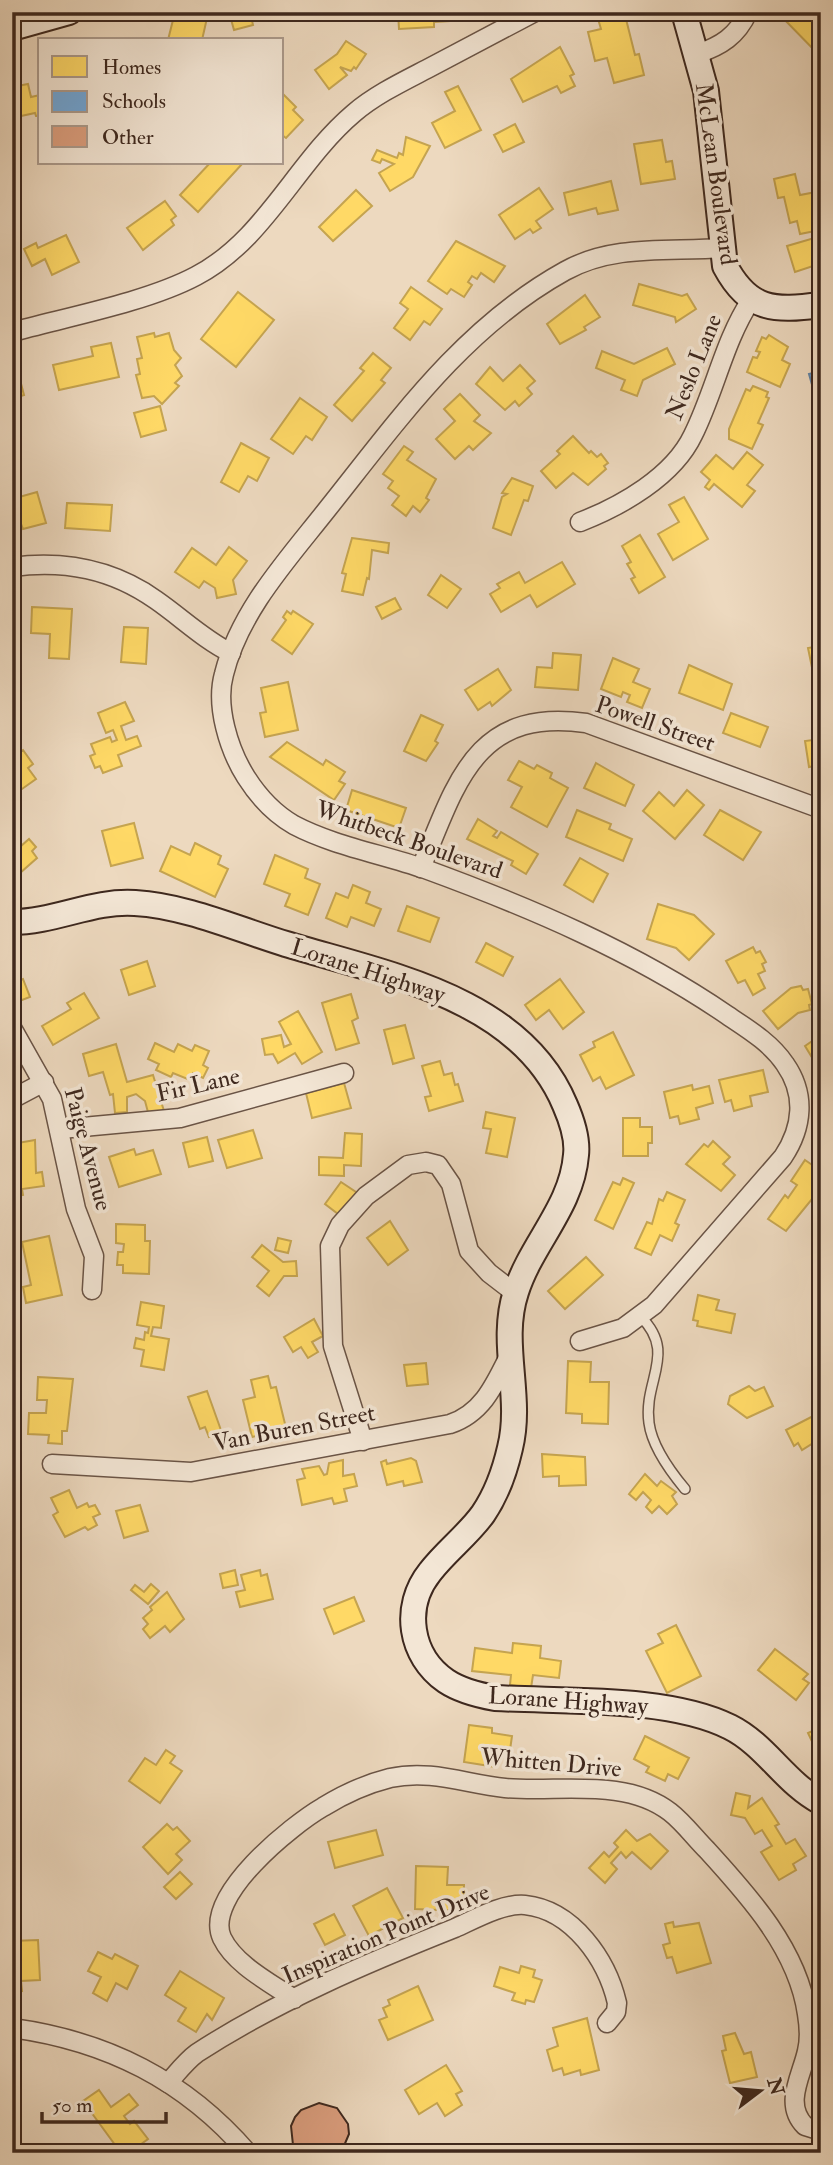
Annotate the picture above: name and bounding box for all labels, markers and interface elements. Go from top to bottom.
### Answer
legend [38,38,284,164]
text: Homes [102,54,161,81]
street label: McLean Boulevard [688,81,744,267]
text: Schools [102,88,166,115]
text: Other [102,124,154,151]
street label: Neslo Lane [659,310,729,424]
street label: Powell Street [591,689,719,759]
street label: Whitbeck Boulevard [310,793,507,887]
street label: Lorane Highway [287,931,449,1011]
street label: Fir Lane [153,1060,243,1110]
street label: Paige Avenue [57,1084,119,1214]
street label: Van Buren Street [210,1397,378,1459]
street label: Lorane Highway [487,1680,650,1722]
street label: Whitten Drive [478,1741,623,1785]
street label: Inspiration Point Drive [278,1876,494,1992]
north arrow [724,2056,794,2126]
text: N [761,2074,790,2099]
scale bar [42,2081,166,2125]
text: 50 m [52,2092,93,2119]

